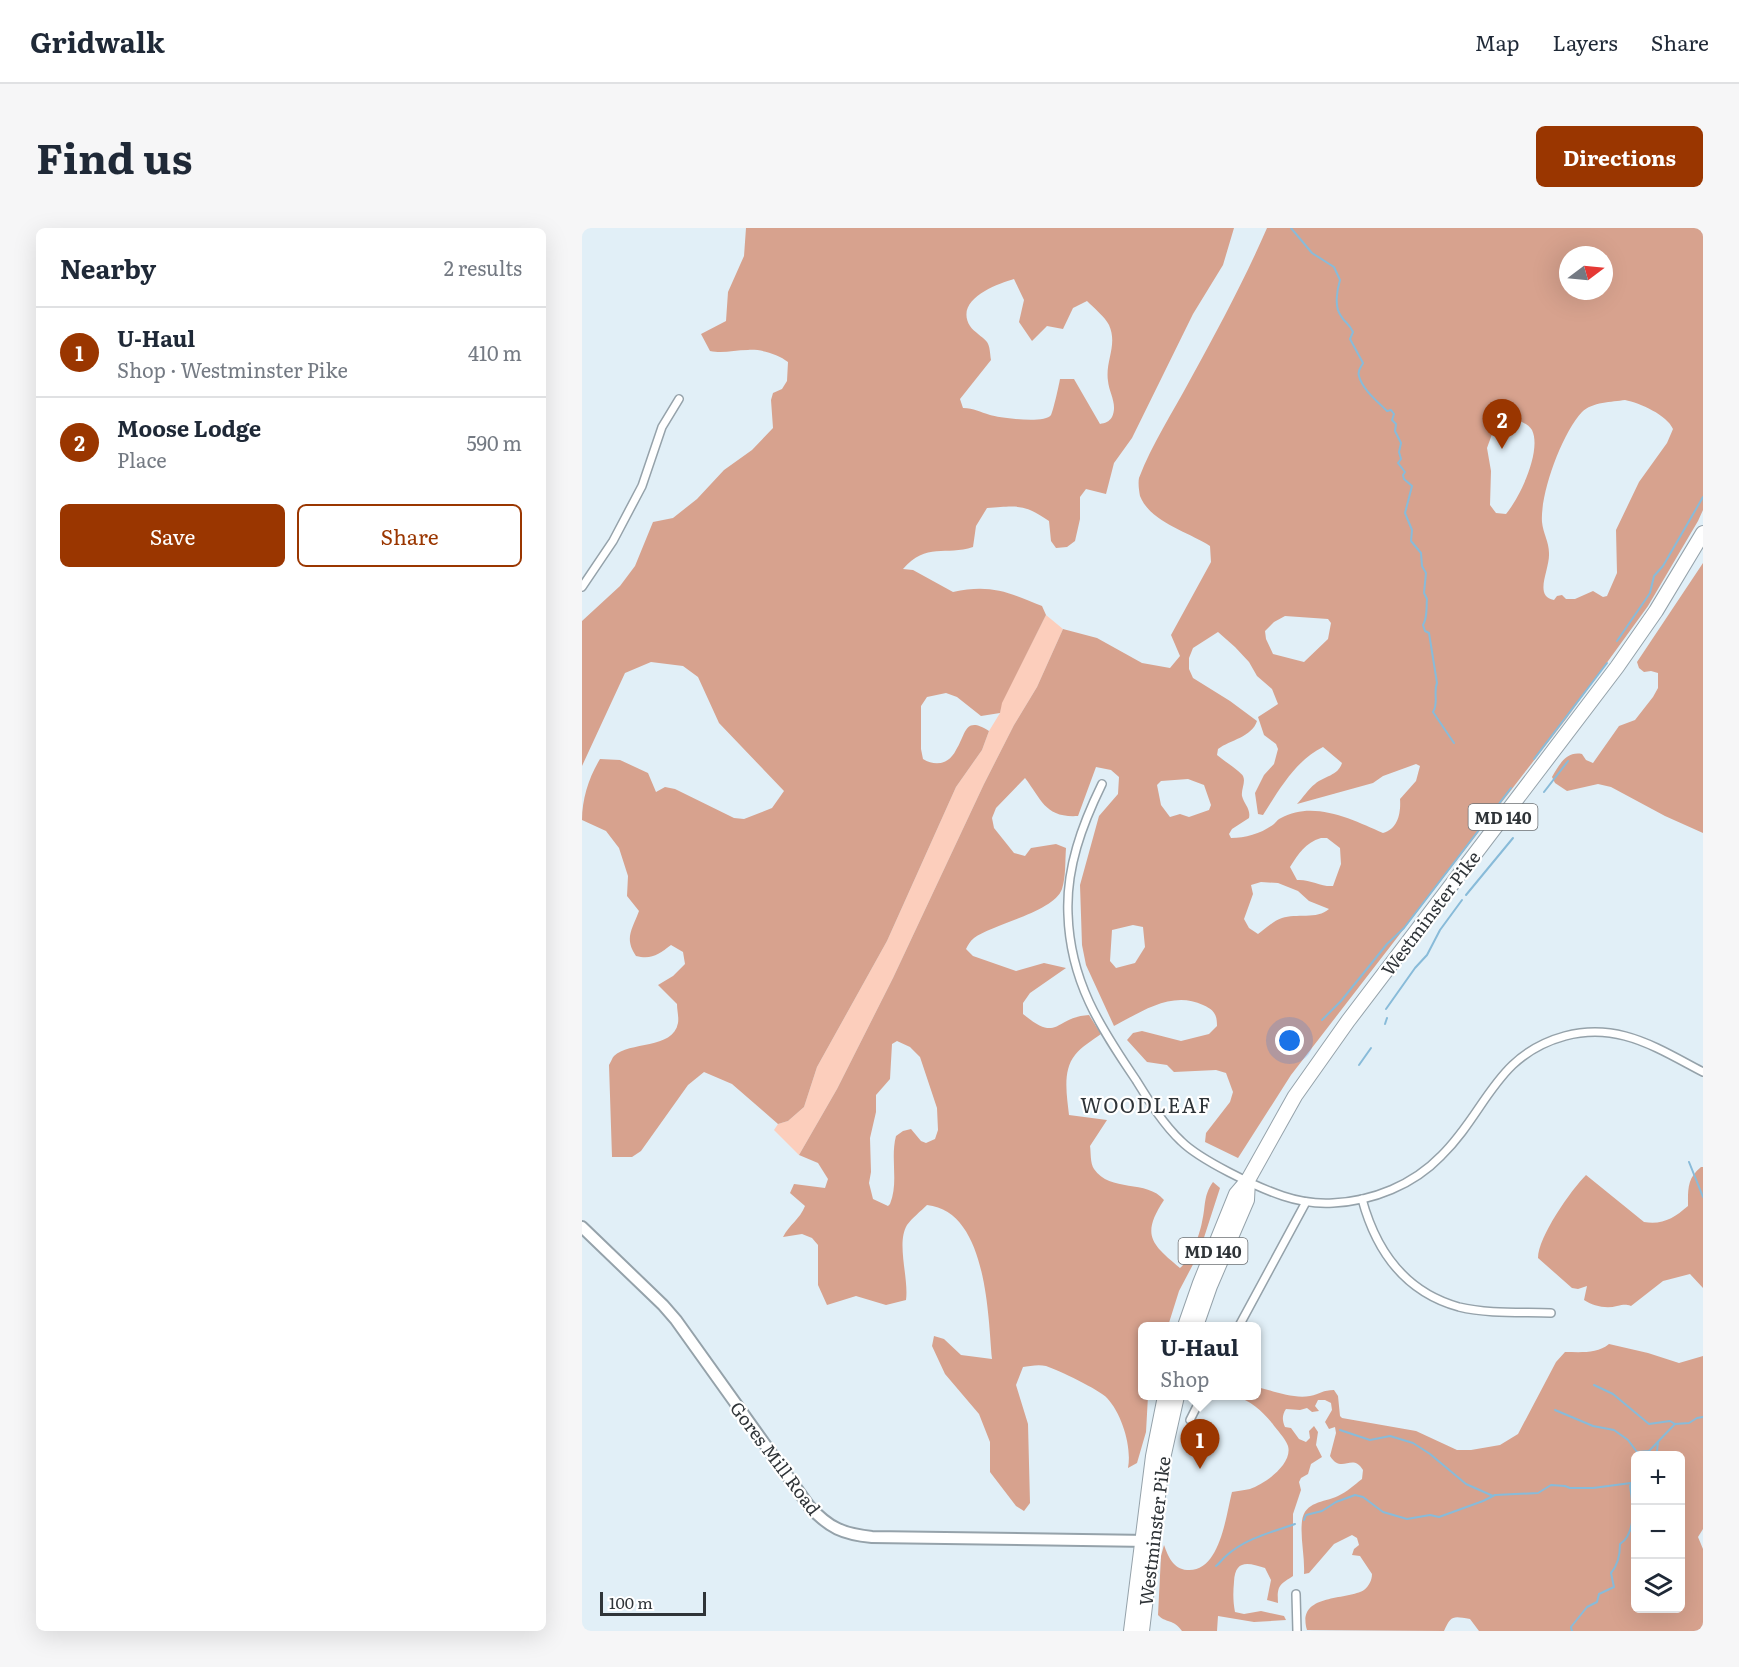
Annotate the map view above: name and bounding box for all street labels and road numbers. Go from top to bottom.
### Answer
road number: MD 140 [1468,804,1538,830]
street label: Westminster Pike [1374,845,1486,981]
road number: MD 140 [1178,1238,1248,1264]
street label: Gores Mill Road [724,1395,828,1521]
street label: Westminster Pike [1131,1455,1177,1607]

